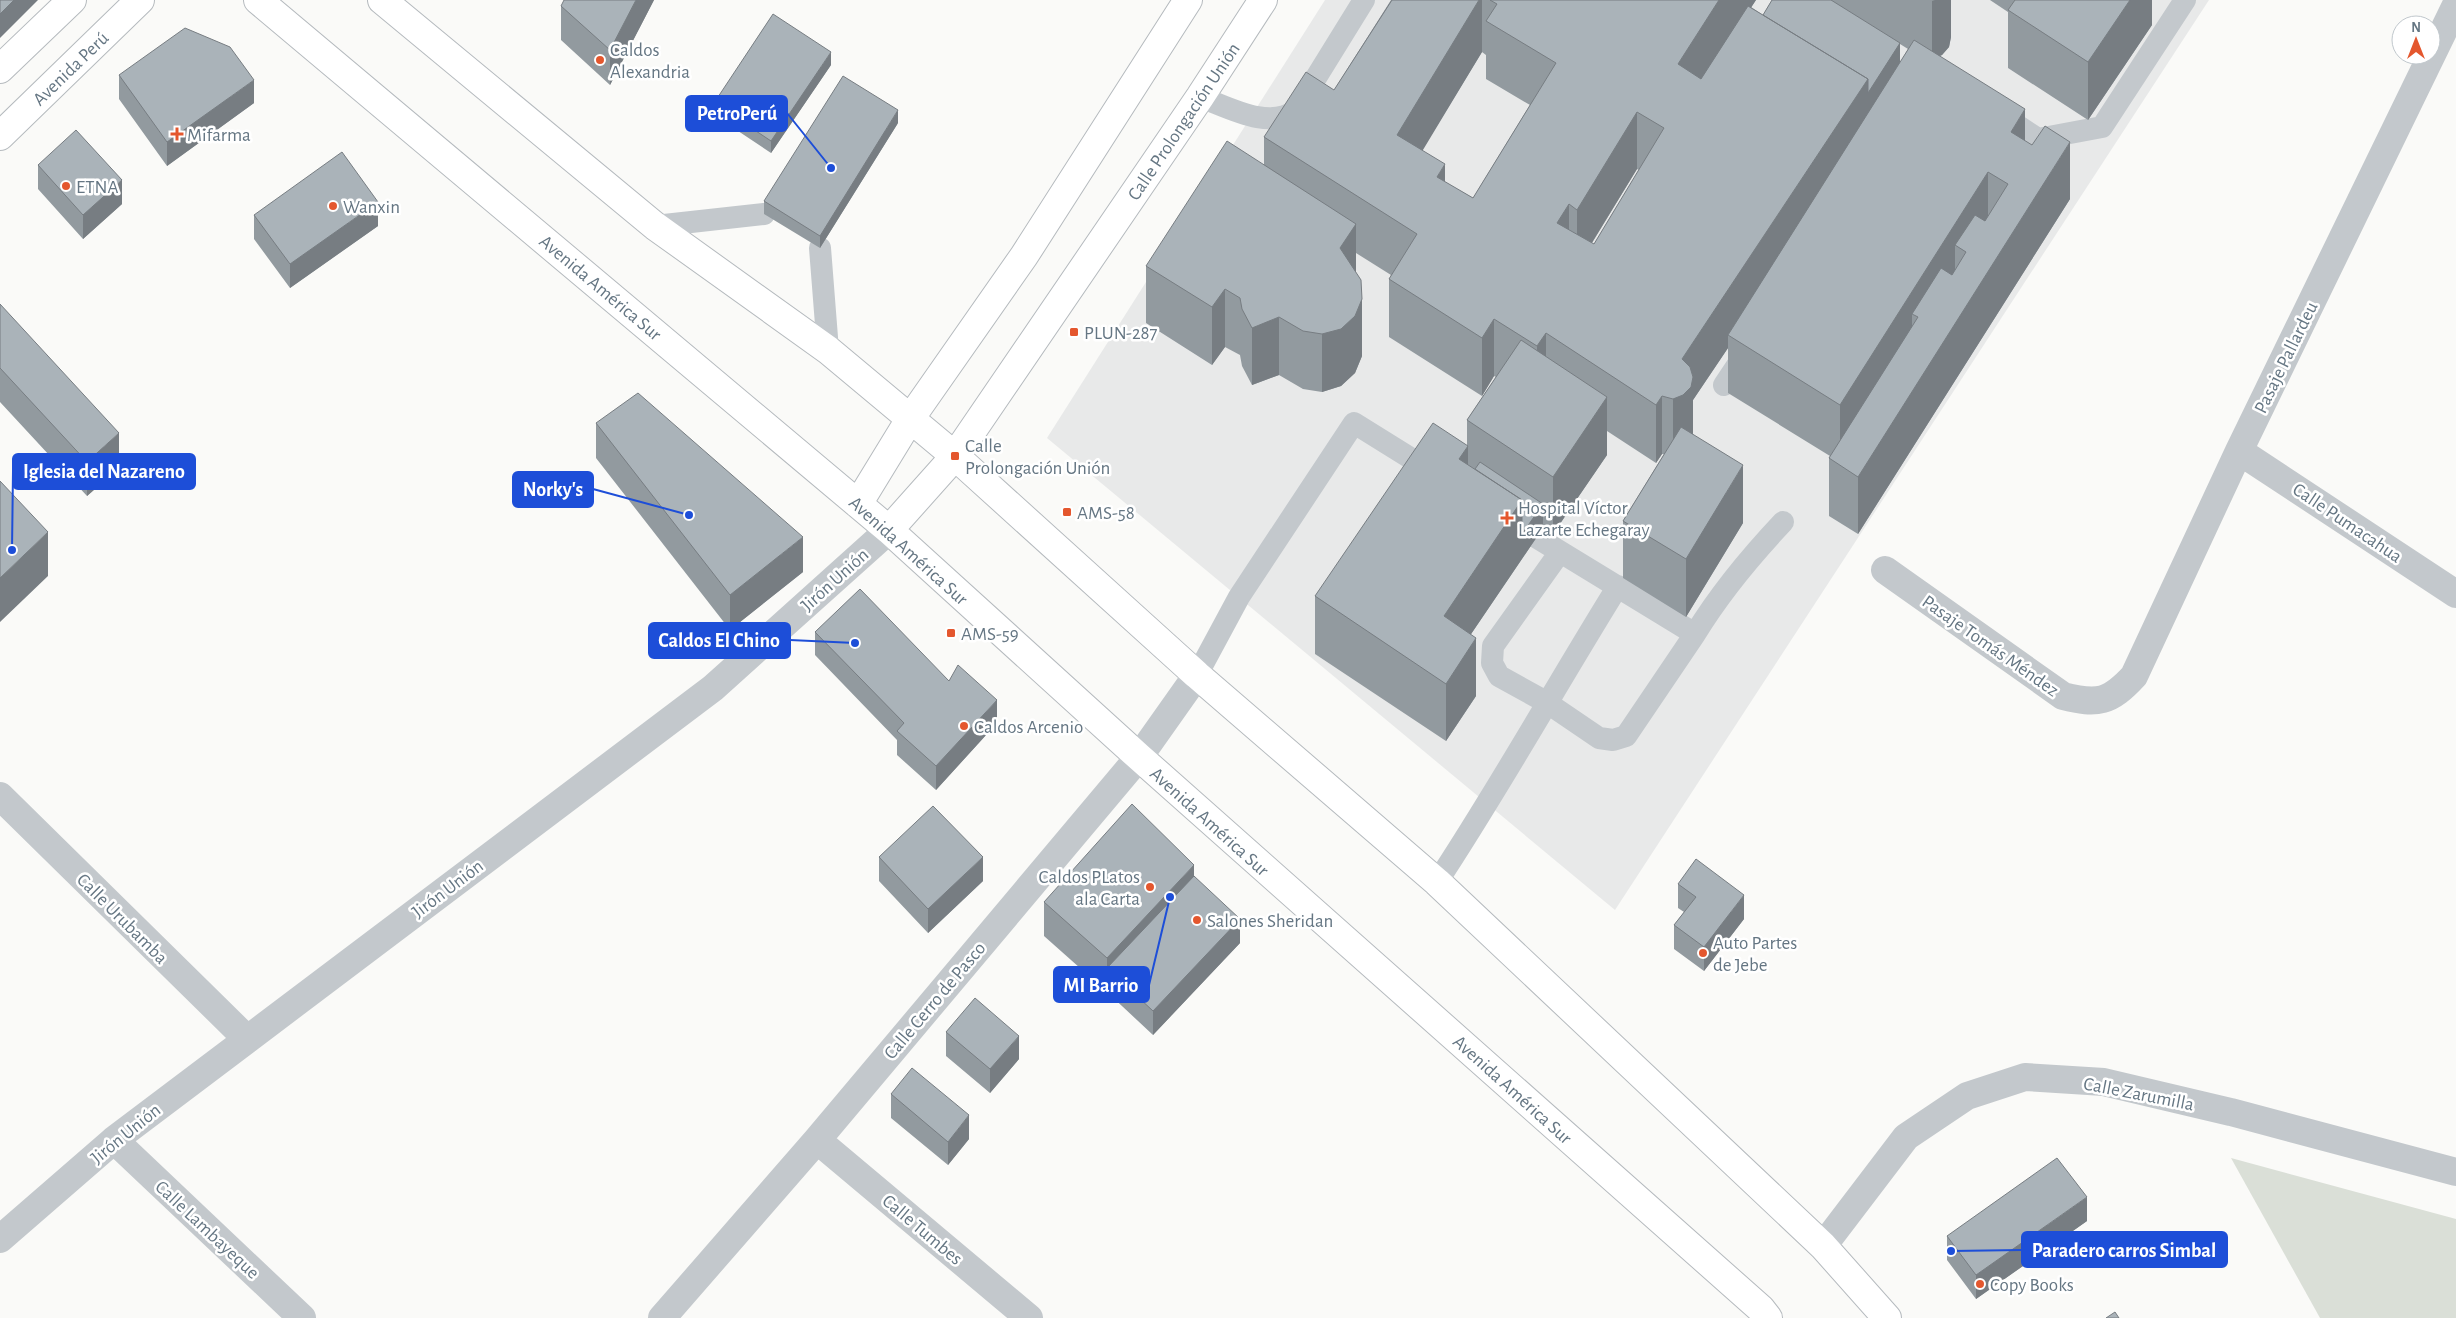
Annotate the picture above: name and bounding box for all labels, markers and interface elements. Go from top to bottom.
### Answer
north arrow [2391,15,2441,65]
text: N [2411,21,2421,35]
street label: Avenida Perú [30,28,113,110]
street label: Calle Prolongación Unión [1125,40,1244,204]
place label: Caldos Alexandria [610,41,690,82]
marker: Caldos Alexandria [594,54,606,66]
callout: PetroPerú [686,96,787,131]
text: PetroPerú [697,104,778,124]
place label: Mifarma [187,126,251,145]
marker: Mifarma [171,128,183,140]
place label: ETNA [76,178,118,197]
marker: ETNA [60,180,72,192]
place label: Wanxin [343,198,400,217]
marker: Wanxin [327,200,339,212]
street label: Avenida América Sur [536,232,665,344]
street label: Pasaje Pallardeu [2251,299,2322,416]
place label: PLUN-287 [1084,324,1158,343]
marker: PLUN-287 [1068,326,1080,338]
place label: Calle Prolongación Unión [965,437,1110,478]
marker: Calle Prolongación Unión [949,450,961,462]
callout: Iglesia del Nazareno [13,454,195,489]
text: Iglesia del Nazareno [23,462,185,482]
callout: Norky's [513,472,593,507]
text: Norky's [523,480,584,500]
street label: Calle Pumacahua [2289,480,2405,567]
street label: Avenida América Sur [845,493,971,609]
place label: Hospital Víctor Lazarte Echegaray [1518,499,1650,540]
place label: AMS-58 [1077,504,1135,523]
marker: AMS-58 [1061,506,1073,518]
marker: Hospital Víctor Lazarte Echegaray [1500,511,1514,525]
street label: Jirón Unión [798,545,872,615]
street label: Pasaje Tomás Méndez [1918,592,2062,701]
callout: Caldos El Chino [649,623,790,658]
place label: AMS-59 [961,625,1019,644]
marker: AMS-59 [945,627,957,639]
text: Caldos El Chino [658,631,780,651]
place label: Caldos Arcenio [974,718,1083,737]
marker: Caldos Arcenio [958,720,970,732]
street label: Avenida América Sur [1146,764,1272,880]
street label: Jirón Unión [409,856,487,922]
place label: Caldos PLatos ala Carta [1039,868,1140,909]
street label: Calle Urubamba [73,870,171,968]
marker: Caldos PLatos ala Carta [1144,881,1156,893]
place label: Salones Sheridan [1207,912,1333,931]
marker: Salones Sheridan [1191,914,1203,926]
place label: Auto Partes de Jebe [1713,934,1797,975]
street label: Calle Cerro de Pasco [881,939,990,1063]
marker: Auto Partes de Jebe [1697,947,1709,959]
callout: MI Barrio [1054,967,1149,1002]
text: MI Barrio [1064,976,1139,996]
street label: Avenida América Sur [1449,1032,1575,1148]
street label: Calle Zarumilla [2082,1074,2196,1115]
street label: Jirón Unión [88,1100,164,1168]
street label: Calle Lambayeque [151,1177,263,1283]
street label: Calle Tumbes [878,1191,966,1269]
callout: Paradero carros Simbal [2022,1232,2227,1267]
text: Paradero carros Simbal [2032,1241,2216,1261]
place label: Copy Books [1990,1276,2074,1295]
marker: Copy Books [1974,1278,1986,1290]

